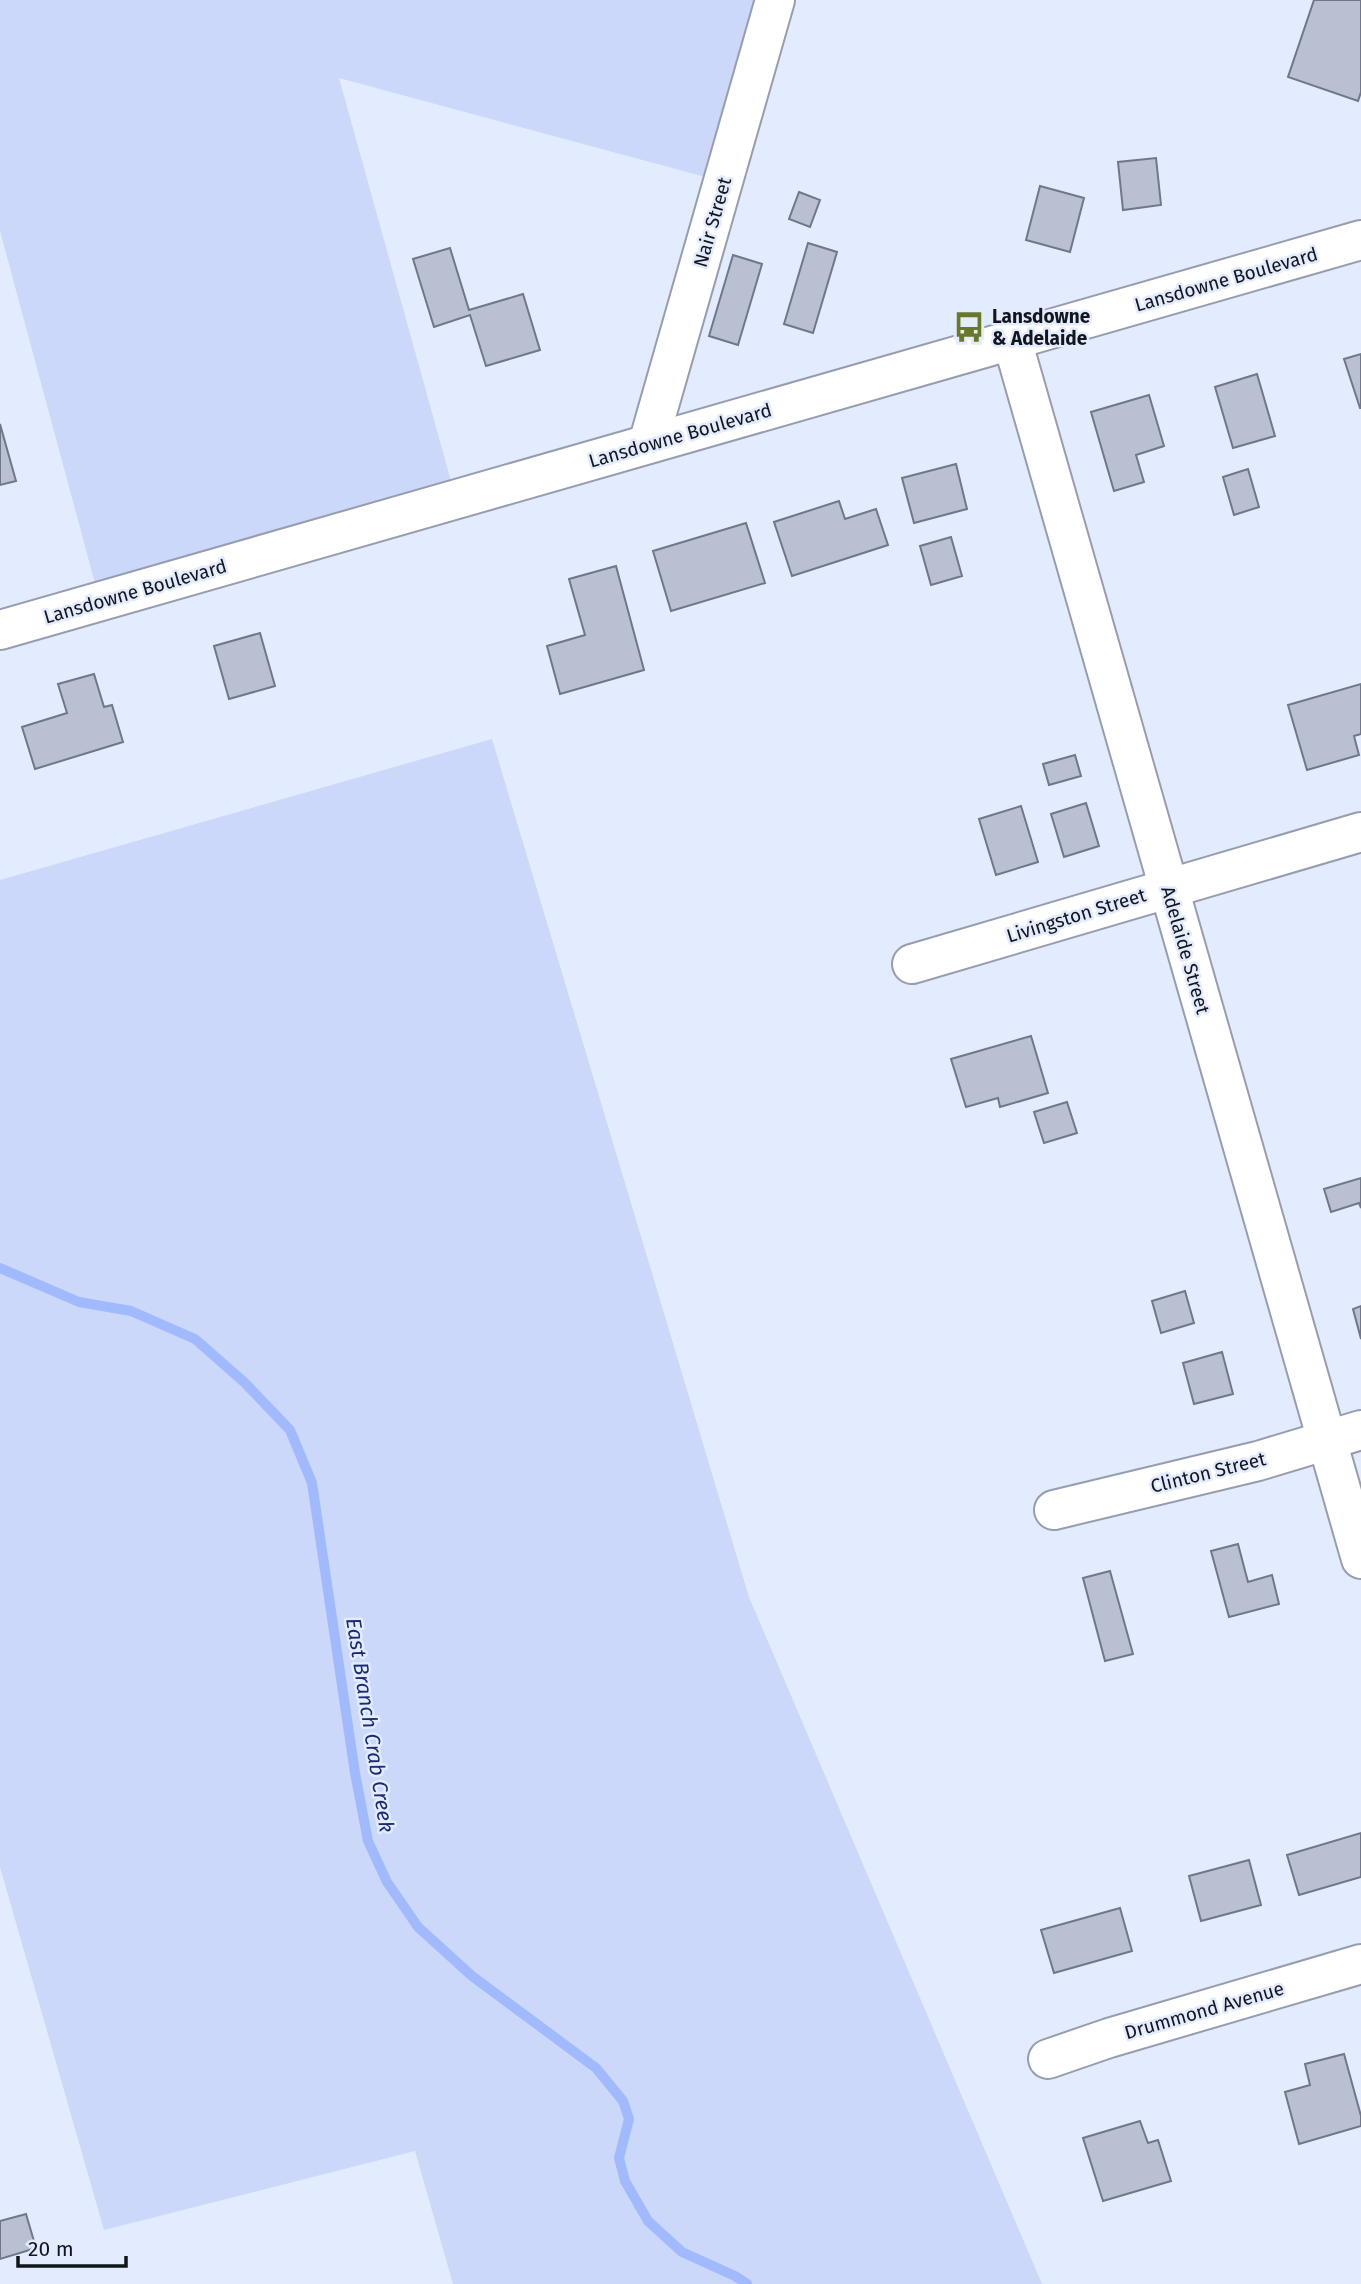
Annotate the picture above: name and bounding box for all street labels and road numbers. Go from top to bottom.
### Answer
street label: Nair Street [689,174,736,270]
street label: Lansdowne Boulevard [1132,242,1320,317]
street label: Lansdowne Boulevard [586,398,774,473]
street label: Lansdowne Boulevard [41,554,229,629]
street label: Livingston Street [1004,883,1149,948]
street label: Adelaide Street [1156,883,1215,1017]
street label: Clinton Street [1148,1447,1268,1498]
street label: Drummond Avenue [1122,1977,1287,2044]

